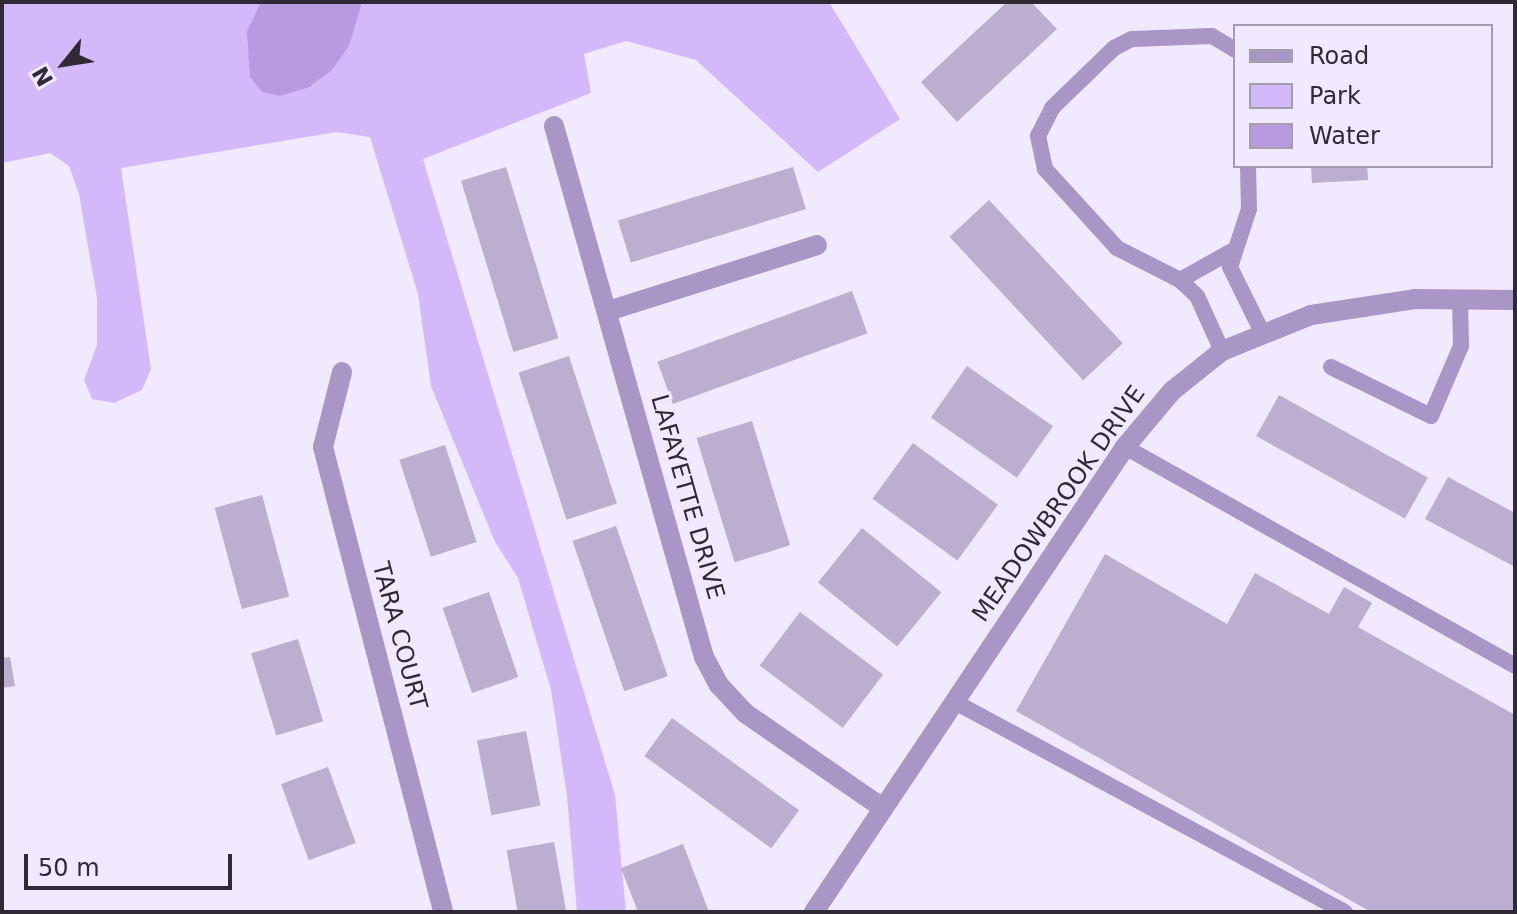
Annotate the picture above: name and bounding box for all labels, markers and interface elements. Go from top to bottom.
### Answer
north arrow [24,24,104,104]
legend [1233,24,1493,168]
text: Road [1309,42,1369,70]
text: N [27,62,58,90]
text: Park [1309,82,1361,110]
text: Water [1309,122,1380,150]
street label: MEADOWBROOK DRIVE [966,380,1152,628]
street label: LAFAYETTE DRIVE [644,391,730,603]
street label: TARA COURT [365,559,433,713]
scale bar [28,838,236,888]
text: 50 m [38,854,100,882]

